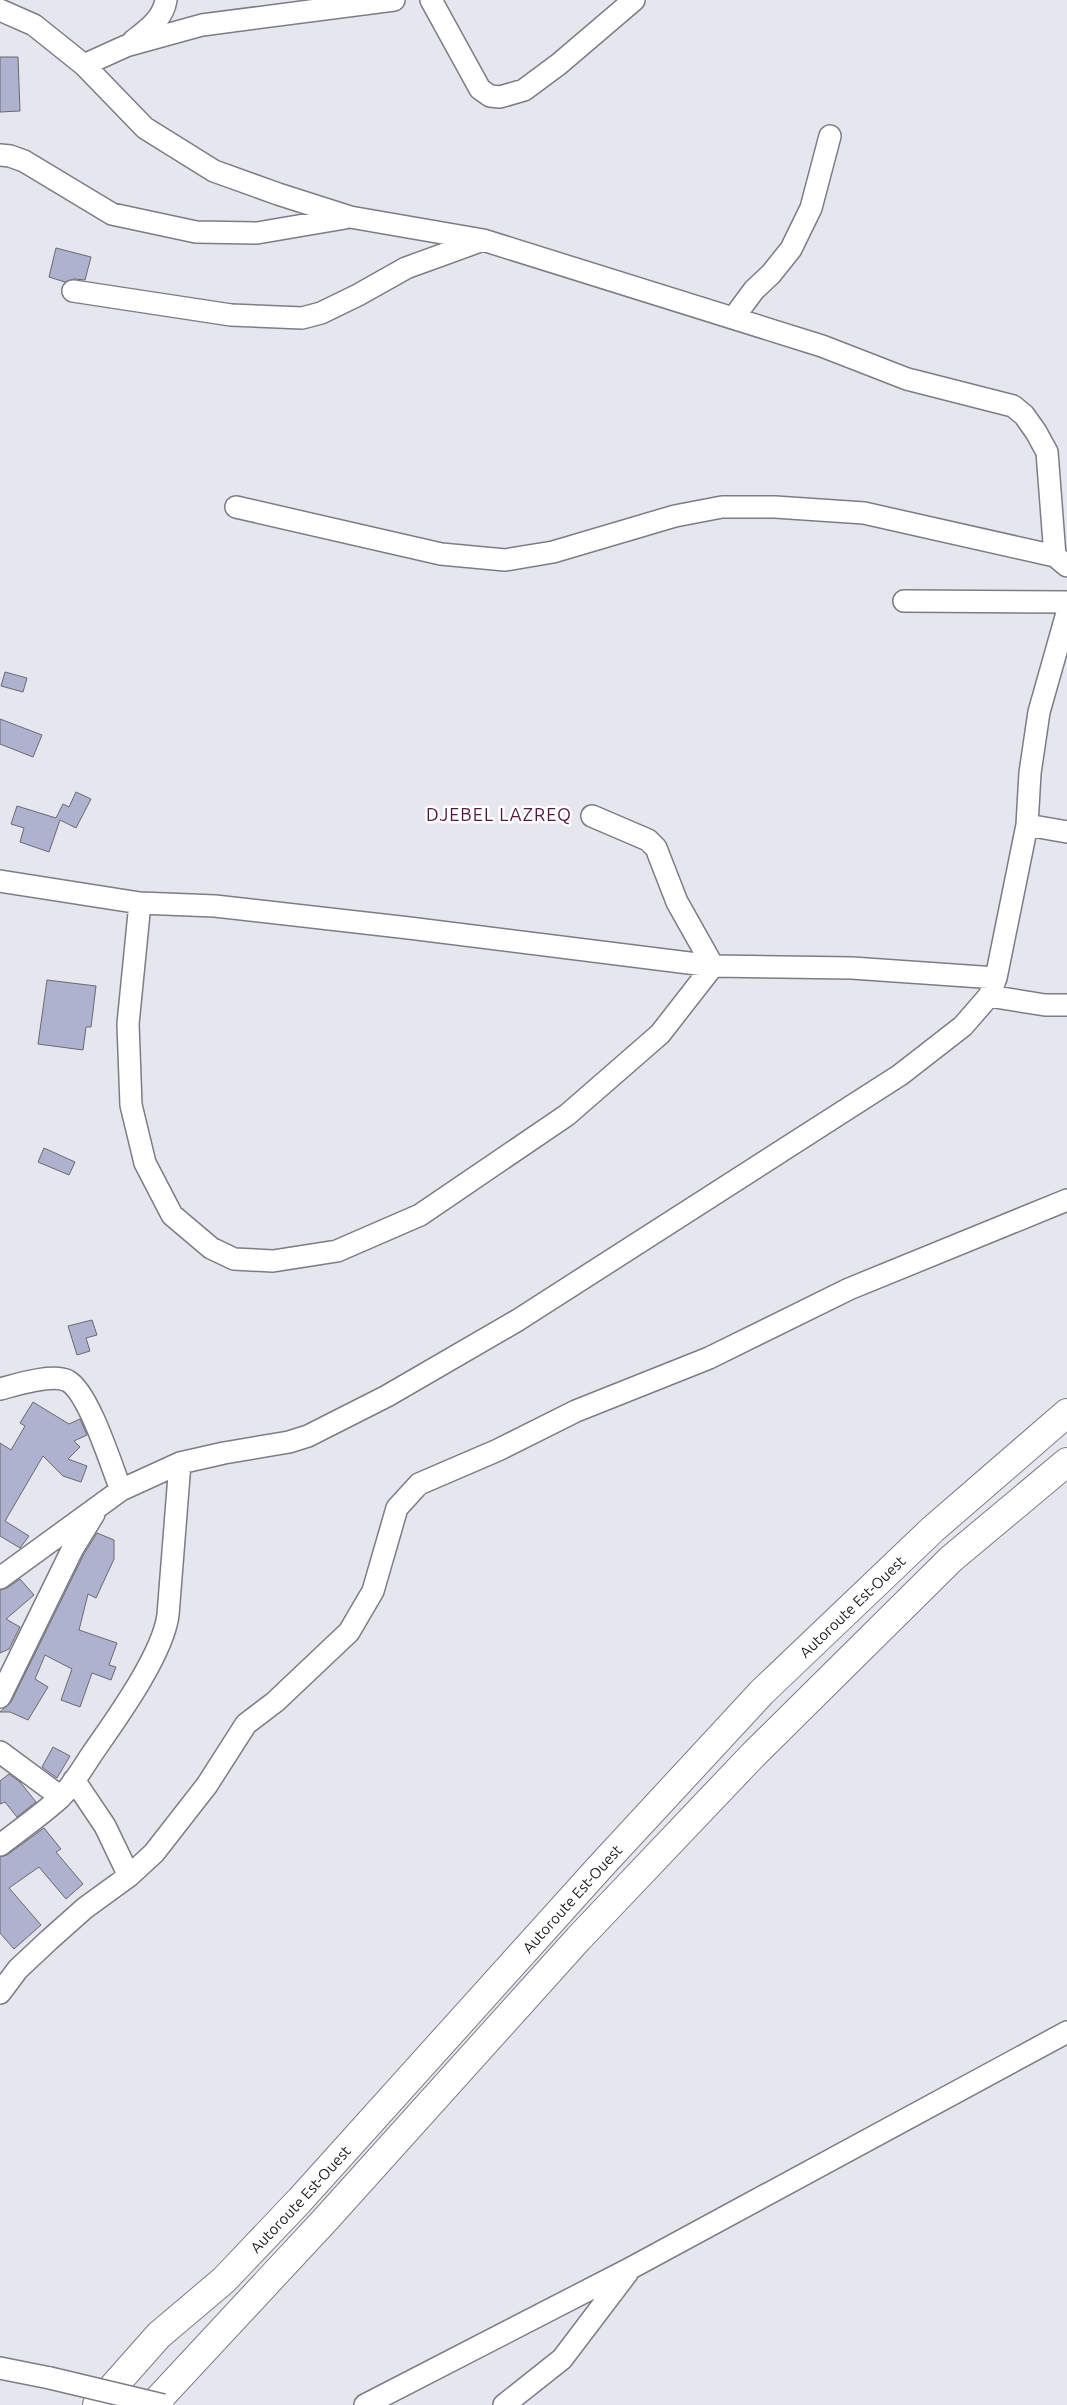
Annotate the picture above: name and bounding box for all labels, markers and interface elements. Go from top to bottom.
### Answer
district label: DJEBEL LAZREQ [426,804,572,825]
street label: Autoroute Est-Ouest [796,1552,908,1660]
street label: Autoroute Est-Ouest [519,1841,625,1956]
street label: Autoroute Est-Ouest [247,2142,354,2256]

